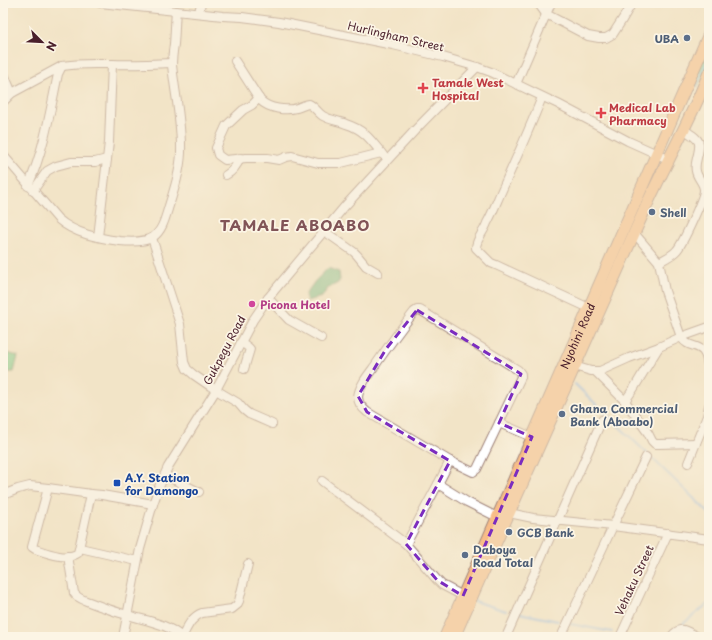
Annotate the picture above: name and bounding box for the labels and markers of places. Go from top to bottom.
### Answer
place label: UBA [655,30,679,47]
marker: UBA [682,33,692,43]
place label: Tamale West Hospital [432,74,504,104]
marker: Tamale West Hospital [417,82,429,94]
place label: Medical Lab Pharmacy [609,99,676,129]
marker: Medical Lab Pharmacy [596,108,606,118]
place label: Shell [660,204,686,221]
marker: Shell [647,207,657,217]
place label: Picona Hotel [260,296,330,313]
marker: Picona Hotel [247,299,257,309]
place label: Ghana Commercial Bank (Aboabo) [570,400,678,430]
marker: Ghana Commercial Bank (Aboabo) [557,409,567,419]
place label: A.Y. Station for Damongo [124,469,199,499]
marker: A.Y. Station for Damongo [112,478,122,488]
place label: GCB Bank [517,524,575,541]
marker: GCB Bank [504,527,514,537]
place label: Daboya Road Total [473,541,533,571]
marker: Daboya Road Total [460,550,470,560]

